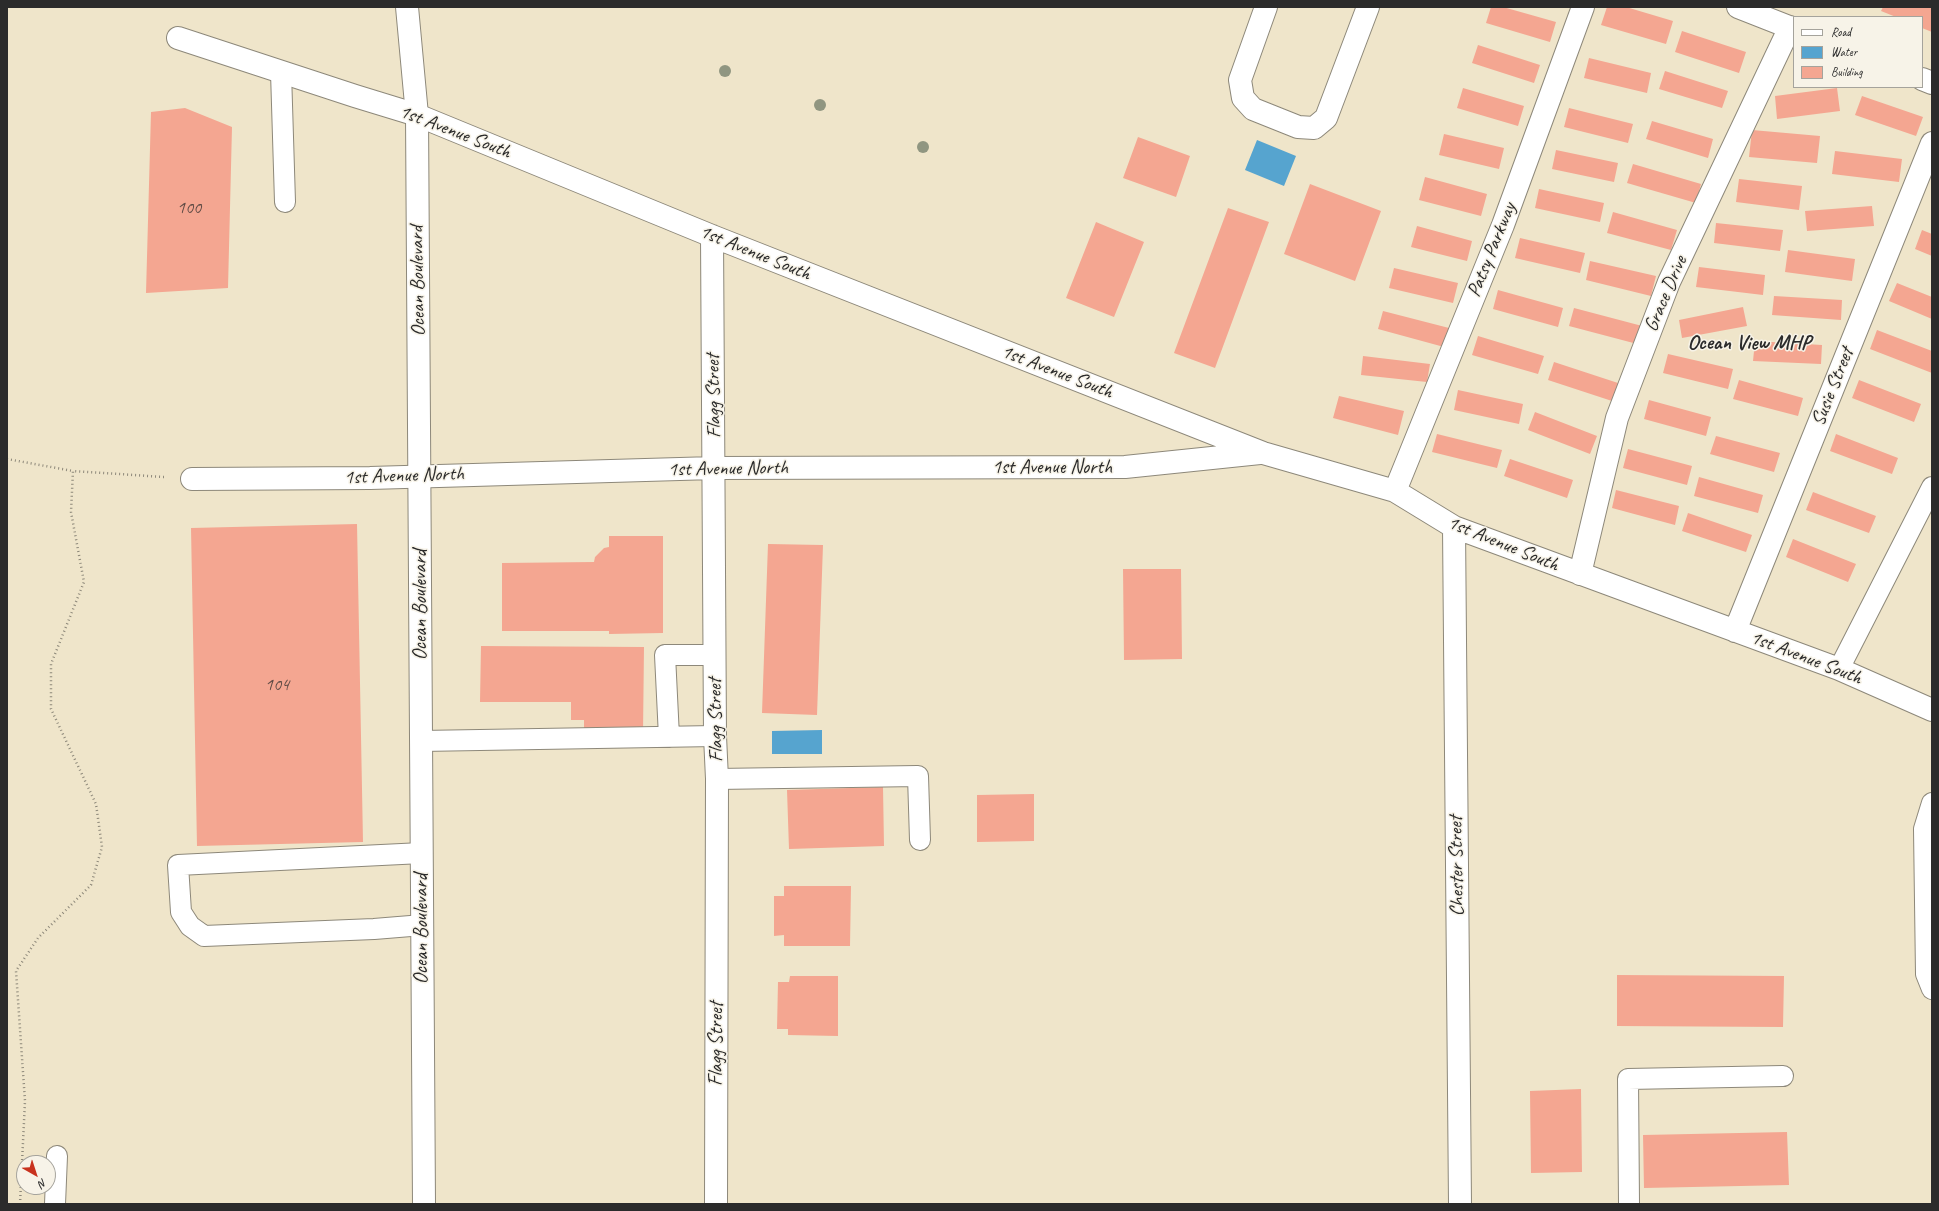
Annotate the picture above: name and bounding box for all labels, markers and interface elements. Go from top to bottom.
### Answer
legend [1793,16,1923,88]
text: Road [1831,24,1851,40]
text: Water [1831,44,1857,60]
text: Building [1831,64,1863,80]
street label: 1st Avenue South [396,100,514,164]
house number: 100 [177,197,201,219]
street label: Patsy Parkway [1462,200,1522,300]
street label: 1st Avenue South [696,220,814,286]
street label: Ocean Boulevard [405,226,431,336]
street label: Grace Drive [1639,253,1693,335]
district label: Ocean View MHP [1687,330,1811,356]
street label: 1st Avenue South [998,340,1116,404]
street label: Susie Street [1806,344,1860,430]
street label: Flagg Street [701,354,727,438]
street label: 1st Avenue North [668,456,788,482]
street label: 1st Avenue North [992,456,1112,480]
street label: 1st Avenue North [344,462,464,490]
street label: 1st Avenue South [1444,511,1562,577]
street label: Ocean Boulevard [409,550,433,660]
street label: 1st Avenue South [1747,626,1865,690]
house number: 104 [265,674,289,696]
street label: Flagg Street [703,678,729,762]
street label: Chester Street [1444,815,1470,917]
street label: Ocean Boulevard [410,874,434,984]
street label: Flagg Street [705,1002,729,1086]
north arrow [16,1155,56,1195]
text: N [36,1176,50,1191]

